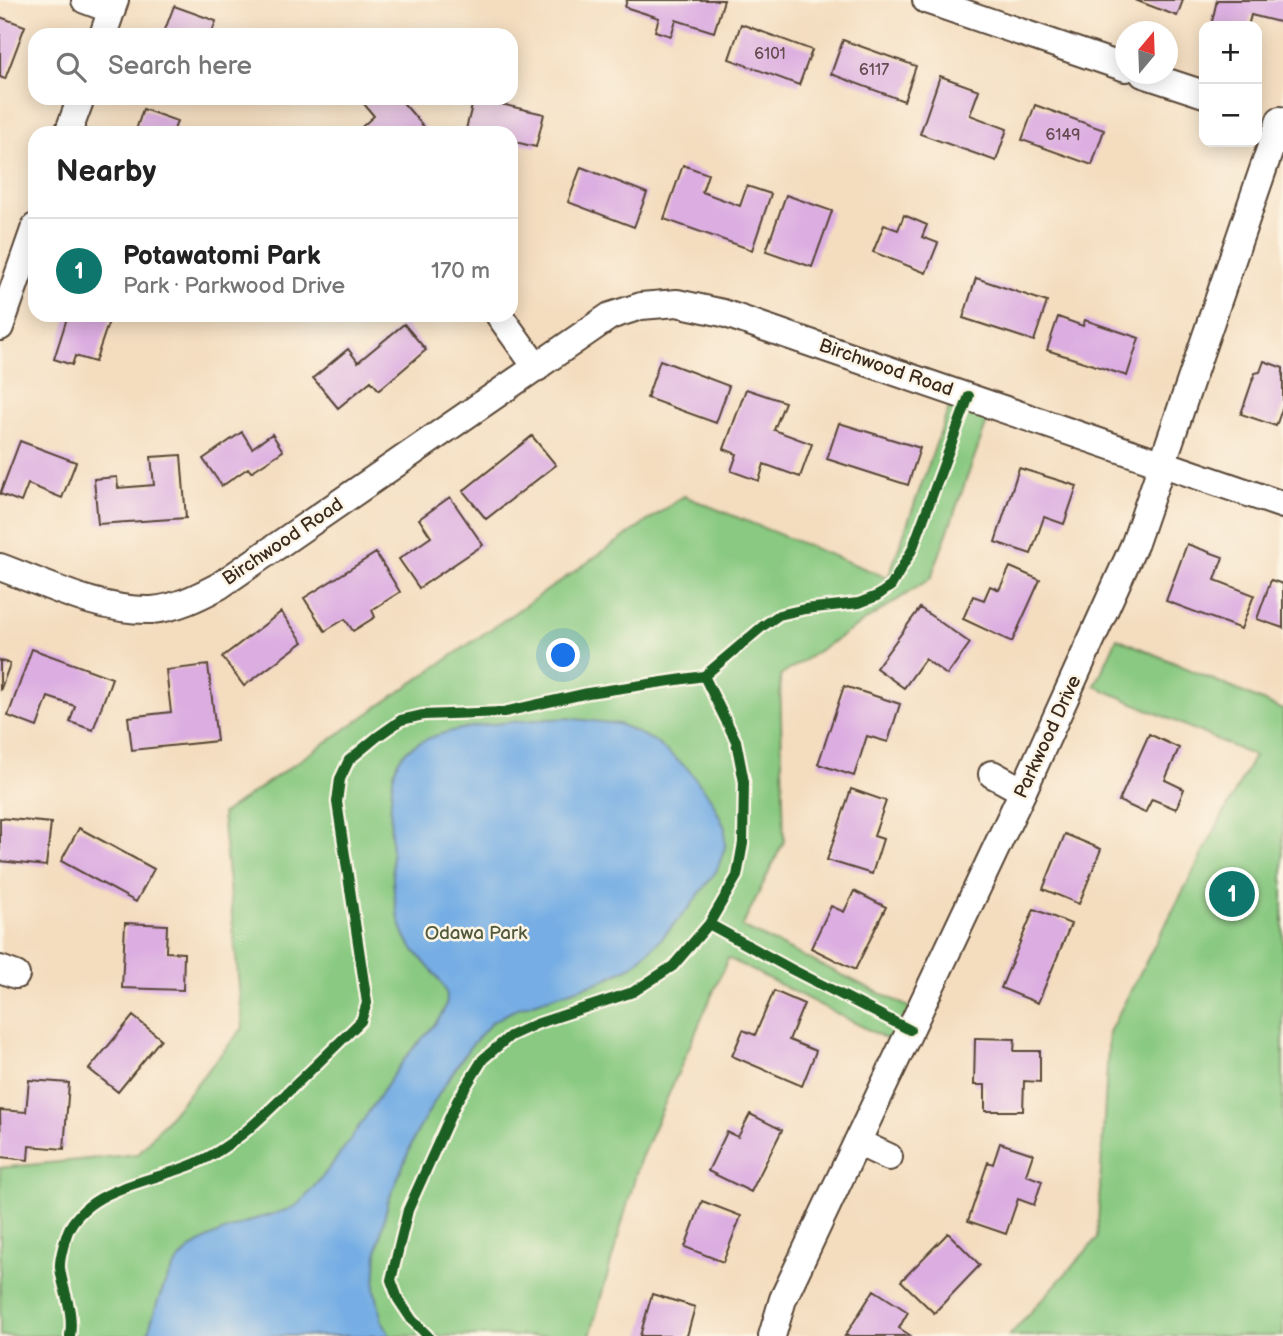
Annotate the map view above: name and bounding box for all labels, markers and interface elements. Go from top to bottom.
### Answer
north arrow [1115,21,1178,84]
map controls [1199,21,1262,147]
button: + [1199,21,1262,84]
search box [28,28,518,105]
house number: 6101 [754,45,786,64]
icon: search [52,48,90,86]
text: Search here [108,51,252,82]
house number: 6117 [859,61,889,80]
button: − [1199,84,1262,147]
house number: 6149 [1046,126,1080,145]
text: Nearby [56,154,156,190]
text: Potawatomi Park [123,241,321,272]
text: 1 [74,257,84,285]
text: 170 m [431,257,490,285]
text: Park · Parkwood Drive [123,272,345,300]
street label: Birchwood Road [816,334,956,402]
street label: Birchwood Road [218,493,348,591]
your location [546,638,580,672]
street label: Parkwood Drive [1009,672,1087,802]
pin: 1 [1209,868,1255,920]
park label: Odawa Park [425,922,528,945]

